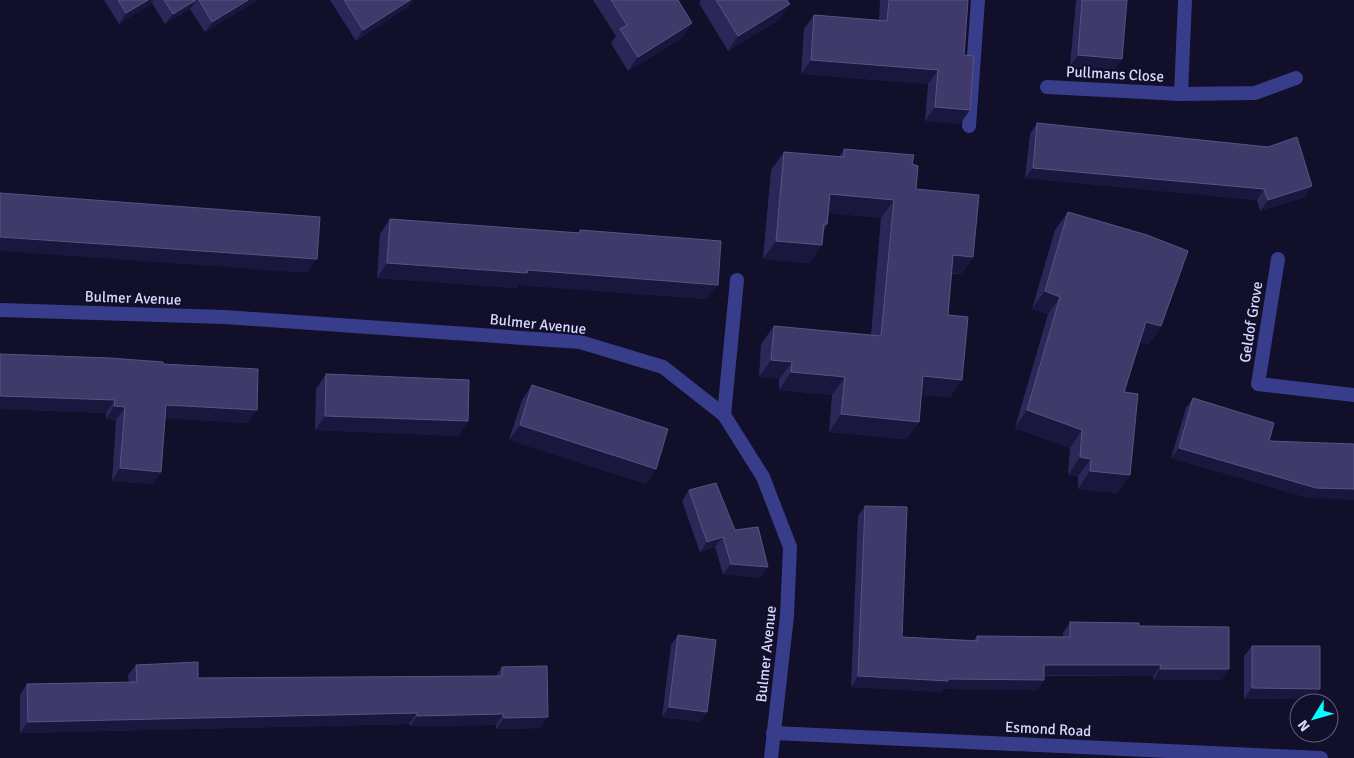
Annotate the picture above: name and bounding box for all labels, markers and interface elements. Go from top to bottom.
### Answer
street label: Pullmans Close [1066,62,1164,86]
street label: Geldof Grove [1236,280,1266,364]
street label: Bulmer Avenue [84,287,182,309]
street label: Bulmer Avenue [489,310,587,338]
street label: Bulmer Avenue [752,605,780,703]
north arrow [1289,693,1339,743]
text: N [1294,717,1314,735]
street label: Esmond Road [1004,718,1092,740]

